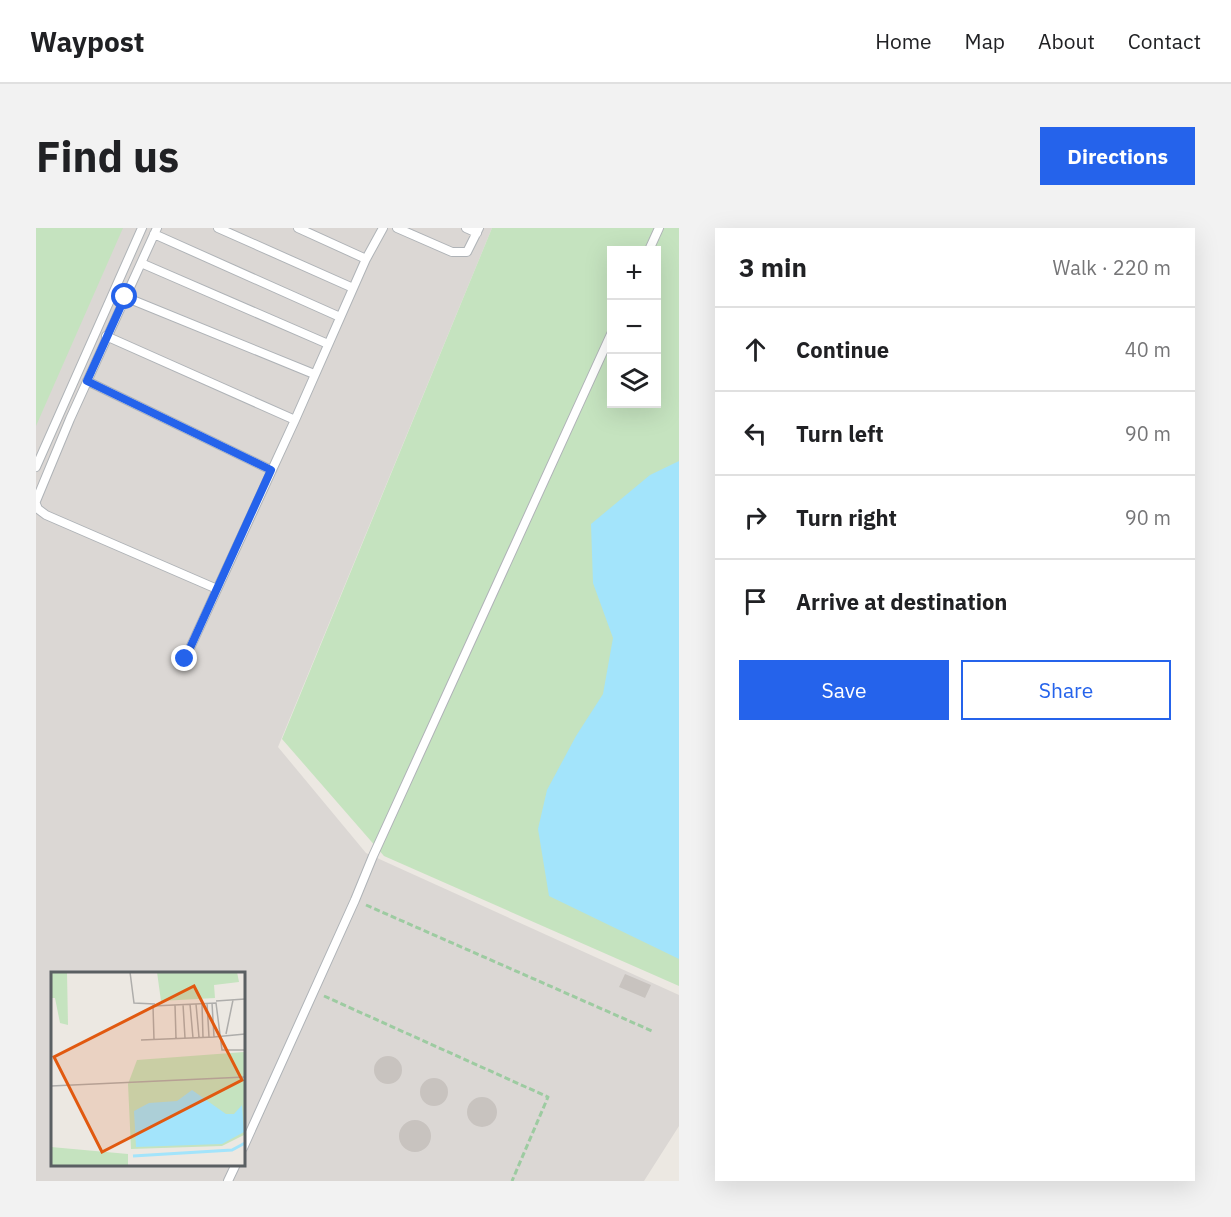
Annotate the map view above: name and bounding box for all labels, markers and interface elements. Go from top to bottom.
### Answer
text: Waypost [30,23,144,60]
text: Home [875,27,932,55]
text: Map [965,27,1005,55]
text: About [1038,27,1095,55]
text: Contact [1128,27,1201,55]
button: Directions [1040,127,1195,185]
text: Find us [36,129,179,184]
map controls [607,246,661,408]
button: + [607,246,661,300]
text: 3 min [739,250,807,284]
text: Walk · 220 m [1053,254,1171,281]
route start [111,283,137,309]
button: − [607,300,661,354]
icon: ahead [739,333,772,366]
text: Continue [796,335,889,364]
text: 40 m [1125,336,1171,363]
button: layers [607,354,661,408]
icon: left [739,417,772,450]
text: Turn left [796,419,884,448]
text: 90 m [1125,420,1171,447]
icon: right [739,501,772,534]
text: Turn right [796,503,897,532]
text: 90 m [1125,504,1171,531]
icon: arrive [739,585,772,618]
text: Arrive at destination [796,587,1007,616]
route end [171,645,197,671]
button: Save [739,660,949,720]
button: Share [961,660,1171,720]
inset map [51,972,244,1166]

